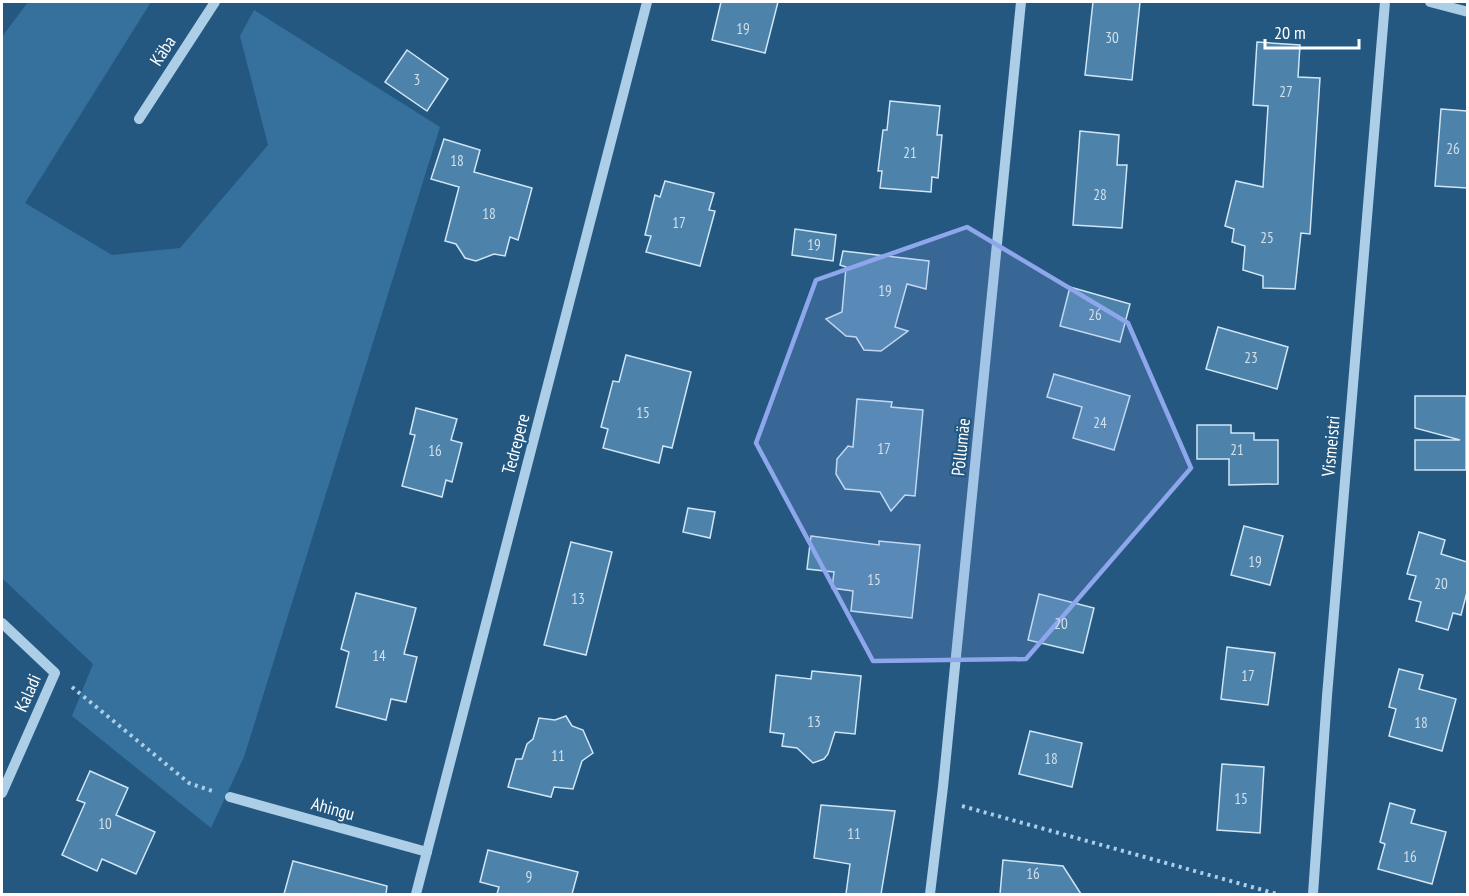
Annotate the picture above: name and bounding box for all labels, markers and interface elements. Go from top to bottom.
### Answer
scale bar [1265,12,1360,50]
house number: 19 [736,19,750,38]
text: 20 m [1274,21,1306,44]
house number: 30 [1105,28,1119,47]
street label: Käba [144,31,181,70]
house number: 3 [414,70,420,89]
house number: 27 [1279,82,1293,101]
house number: 26 [1446,139,1460,158]
house number: 21 [903,143,917,162]
house number: 18 [450,151,464,170]
house number: 28 [1093,185,1107,204]
house number: 18 [482,204,496,223]
house number: 17 [672,213,686,232]
house number: 25 [1260,228,1274,247]
house number: 19 [807,235,821,254]
house number: 19 [878,281,892,300]
house number: 26 [1088,305,1102,324]
house number: 23 [1244,348,1258,367]
house number: 15 [636,403,650,422]
street label: Tedrepere [496,411,535,477]
house number: 24 [1093,413,1107,432]
street label: Vismeistri [1316,414,1345,478]
street label: Põllumäe [946,417,975,477]
house number: 17 [877,439,891,458]
house number: 21 [1230,440,1244,459]
house number: 16 [428,441,442,460]
house number: 19 [1248,552,1262,571]
house number: 15 [867,570,881,589]
house number: 20 [1434,574,1448,593]
house number: 13 [571,589,585,608]
house number: 20 [1054,614,1068,633]
house number: 14 [372,646,386,665]
house number: 17 [1241,666,1255,685]
street label: Kaladi [9,670,46,715]
house number: 13 [807,712,821,731]
house number: 18 [1414,713,1428,732]
house number: 11 [551,746,565,765]
house number: 18 [1044,749,1058,768]
house number: 15 [1234,789,1248,808]
street label: Ahingu [309,792,357,825]
house number: 10 [98,814,112,833]
house number: 11 [847,824,861,843]
house number: 16 [1403,847,1417,866]
house number: 16 [1026,864,1040,883]
house number: 9 [526,867,532,886]

